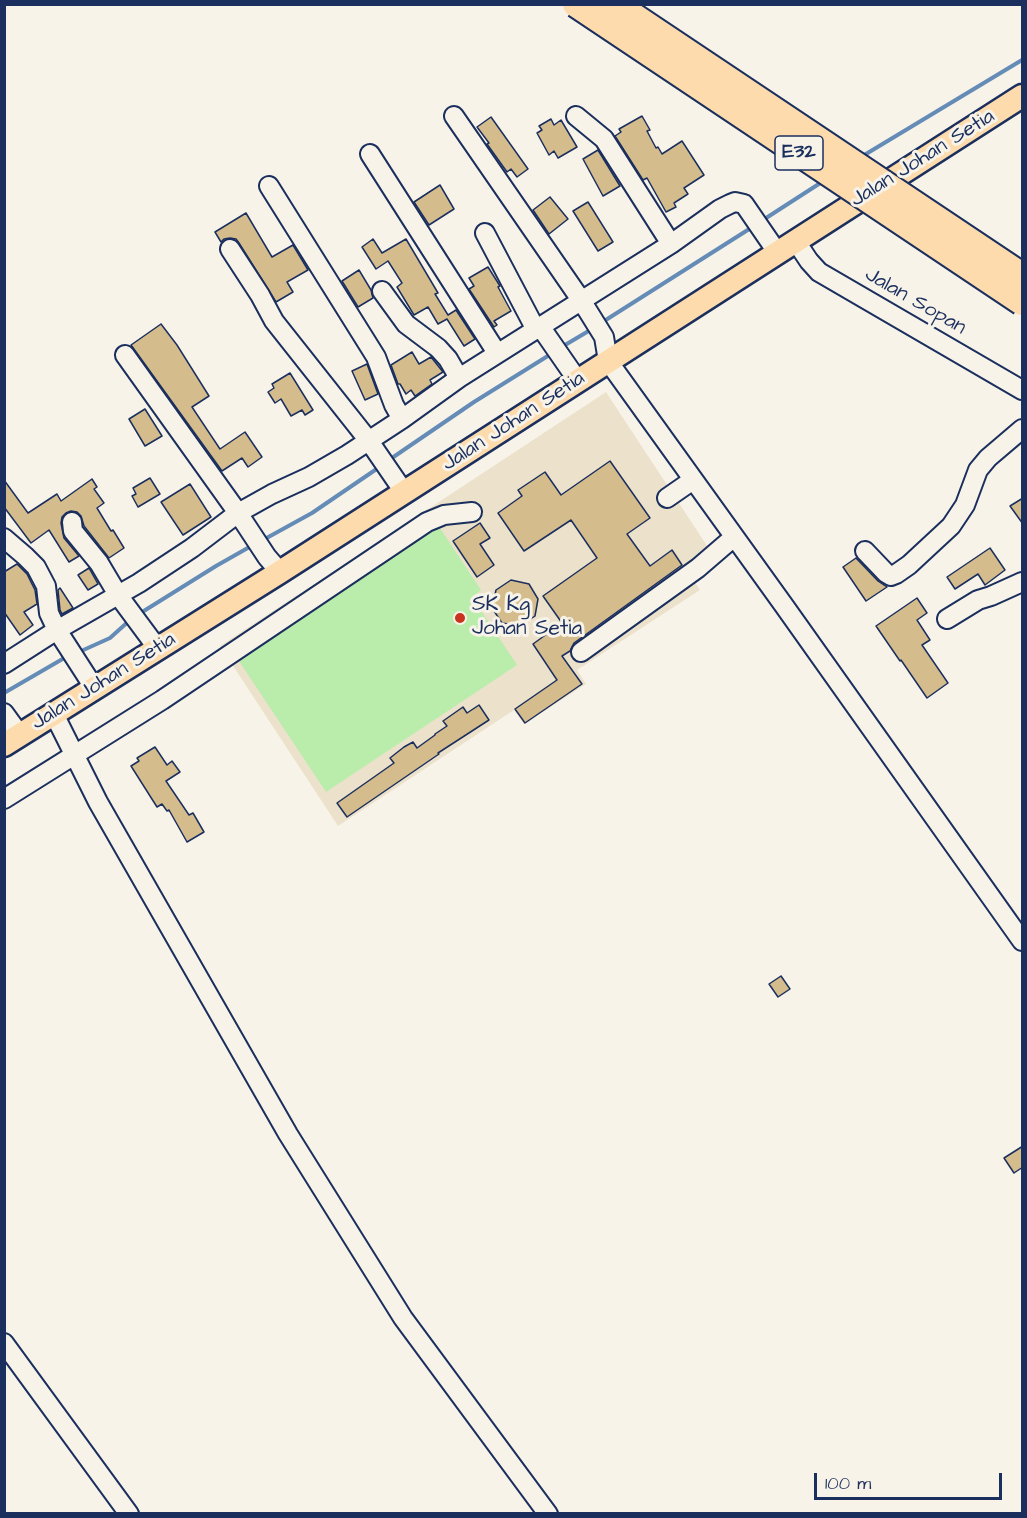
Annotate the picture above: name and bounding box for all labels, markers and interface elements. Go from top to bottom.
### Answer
street label: Jalan Johan Setia [846,105,1000,213]
road number: E32 [775,136,823,170]
street label: Jalan Sopan [860,263,970,341]
street label: Jalan Johan Setia [438,367,590,477]
place label: SK Kg Johan Setia [472,593,582,643]
marker: SK Kg Johan Setia [453,611,467,625]
street label: Jalan Johan Setia [27,628,181,736]
scale bar [817,1461,1004,1499]
text: 100 m [825,1471,871,1496]

